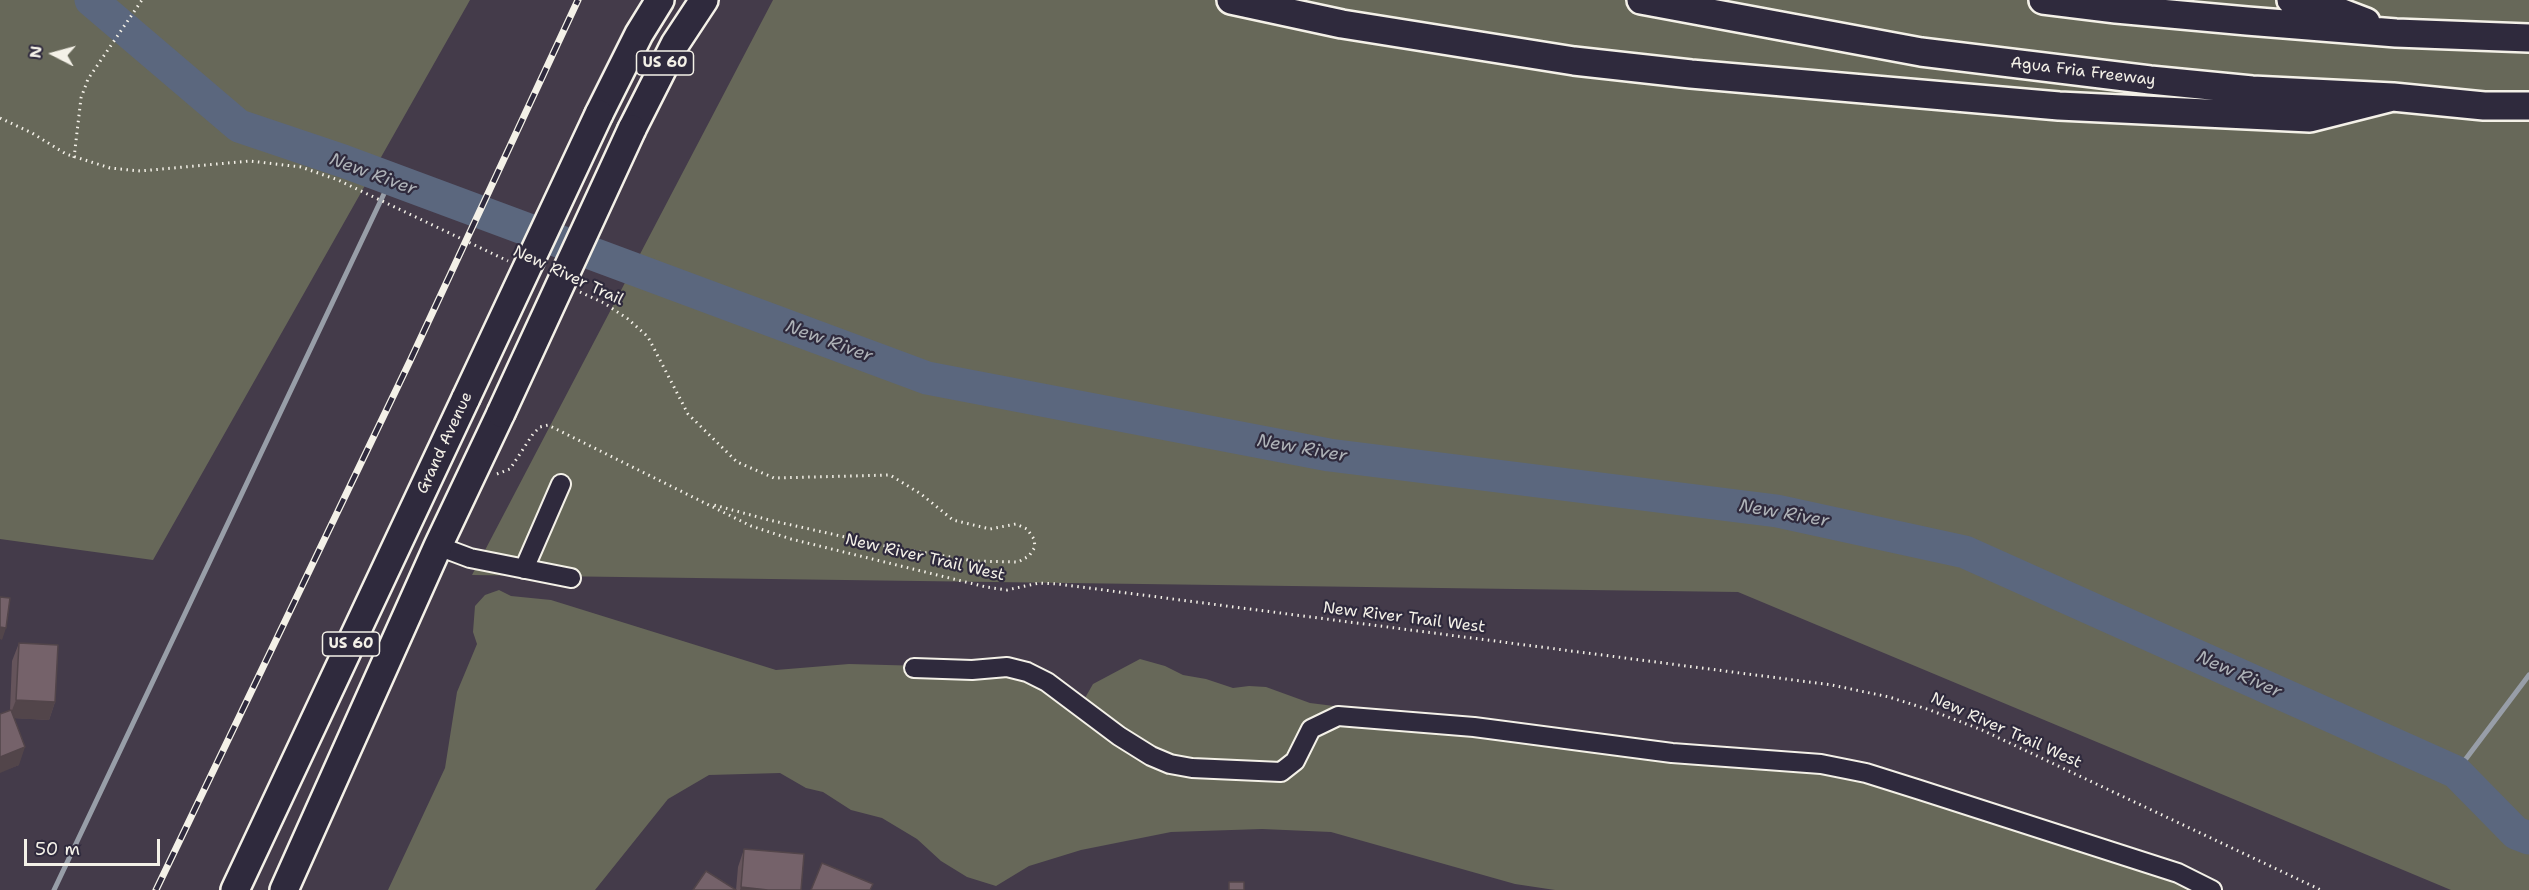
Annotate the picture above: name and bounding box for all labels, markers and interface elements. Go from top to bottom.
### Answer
north arrow [24,24,84,84]
text: N [24,45,47,59]
road number: US 60 [636,51,694,75]
street label: Agua Fria Freeway [2009,54,2157,90]
water label: New River [326,149,420,201]
street label: New River Trail [510,242,626,310]
water label: New River [782,316,876,368]
street label: Grand Avenue [413,389,477,497]
water label: New River [1255,430,1349,468]
water label: New River [1737,495,1831,533]
street label: New River Trail West [843,530,1007,586]
street label: New River Trail West [1322,599,1486,637]
road number: US 60 [322,632,380,656]
water label: New River [2193,647,2285,703]
street label: New River Trail West [1927,689,2085,773]
scale bar [27,827,164,865]
text: 50 m [35,837,80,861]

